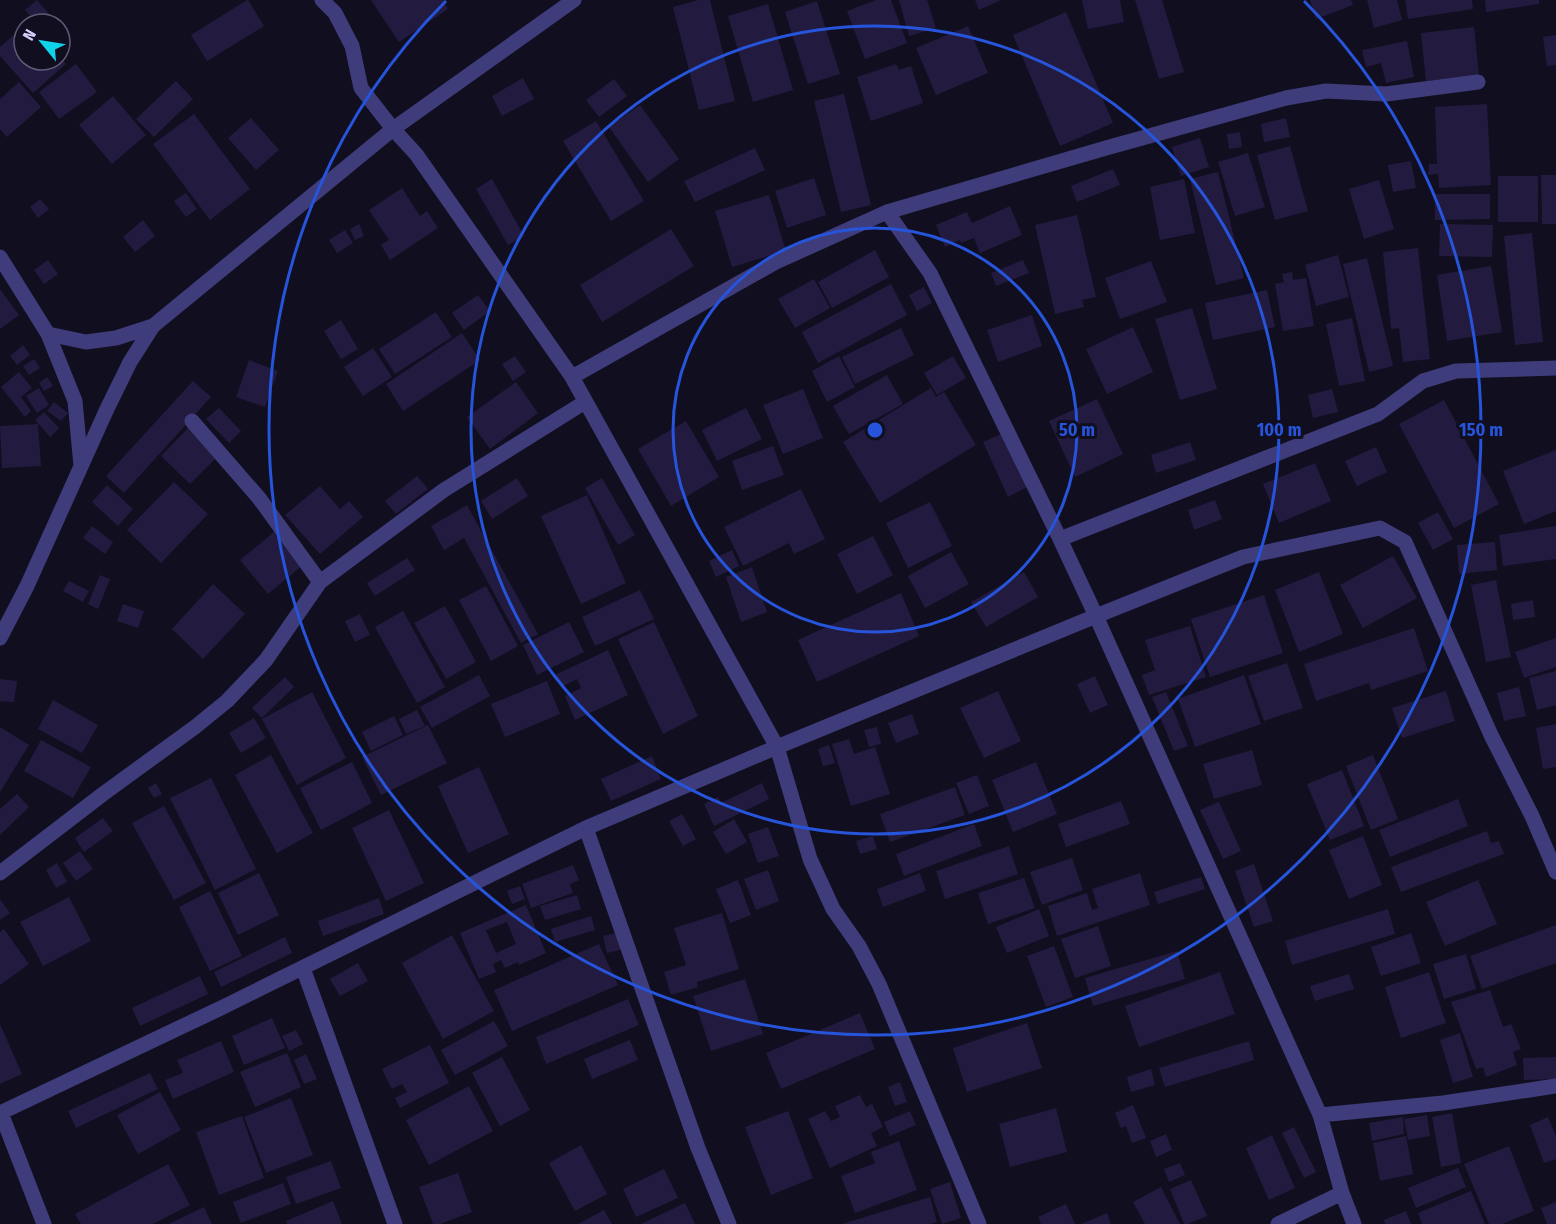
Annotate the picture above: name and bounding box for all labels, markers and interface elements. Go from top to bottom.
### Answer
north arrow [12,12,72,72]
text: N [19,26,40,44]
text: 50 m [1059,419,1095,441]
text: 100 m [1257,419,1301,441]
text: 150 m [1459,419,1503,441]
centre of rings [865,420,885,440]

